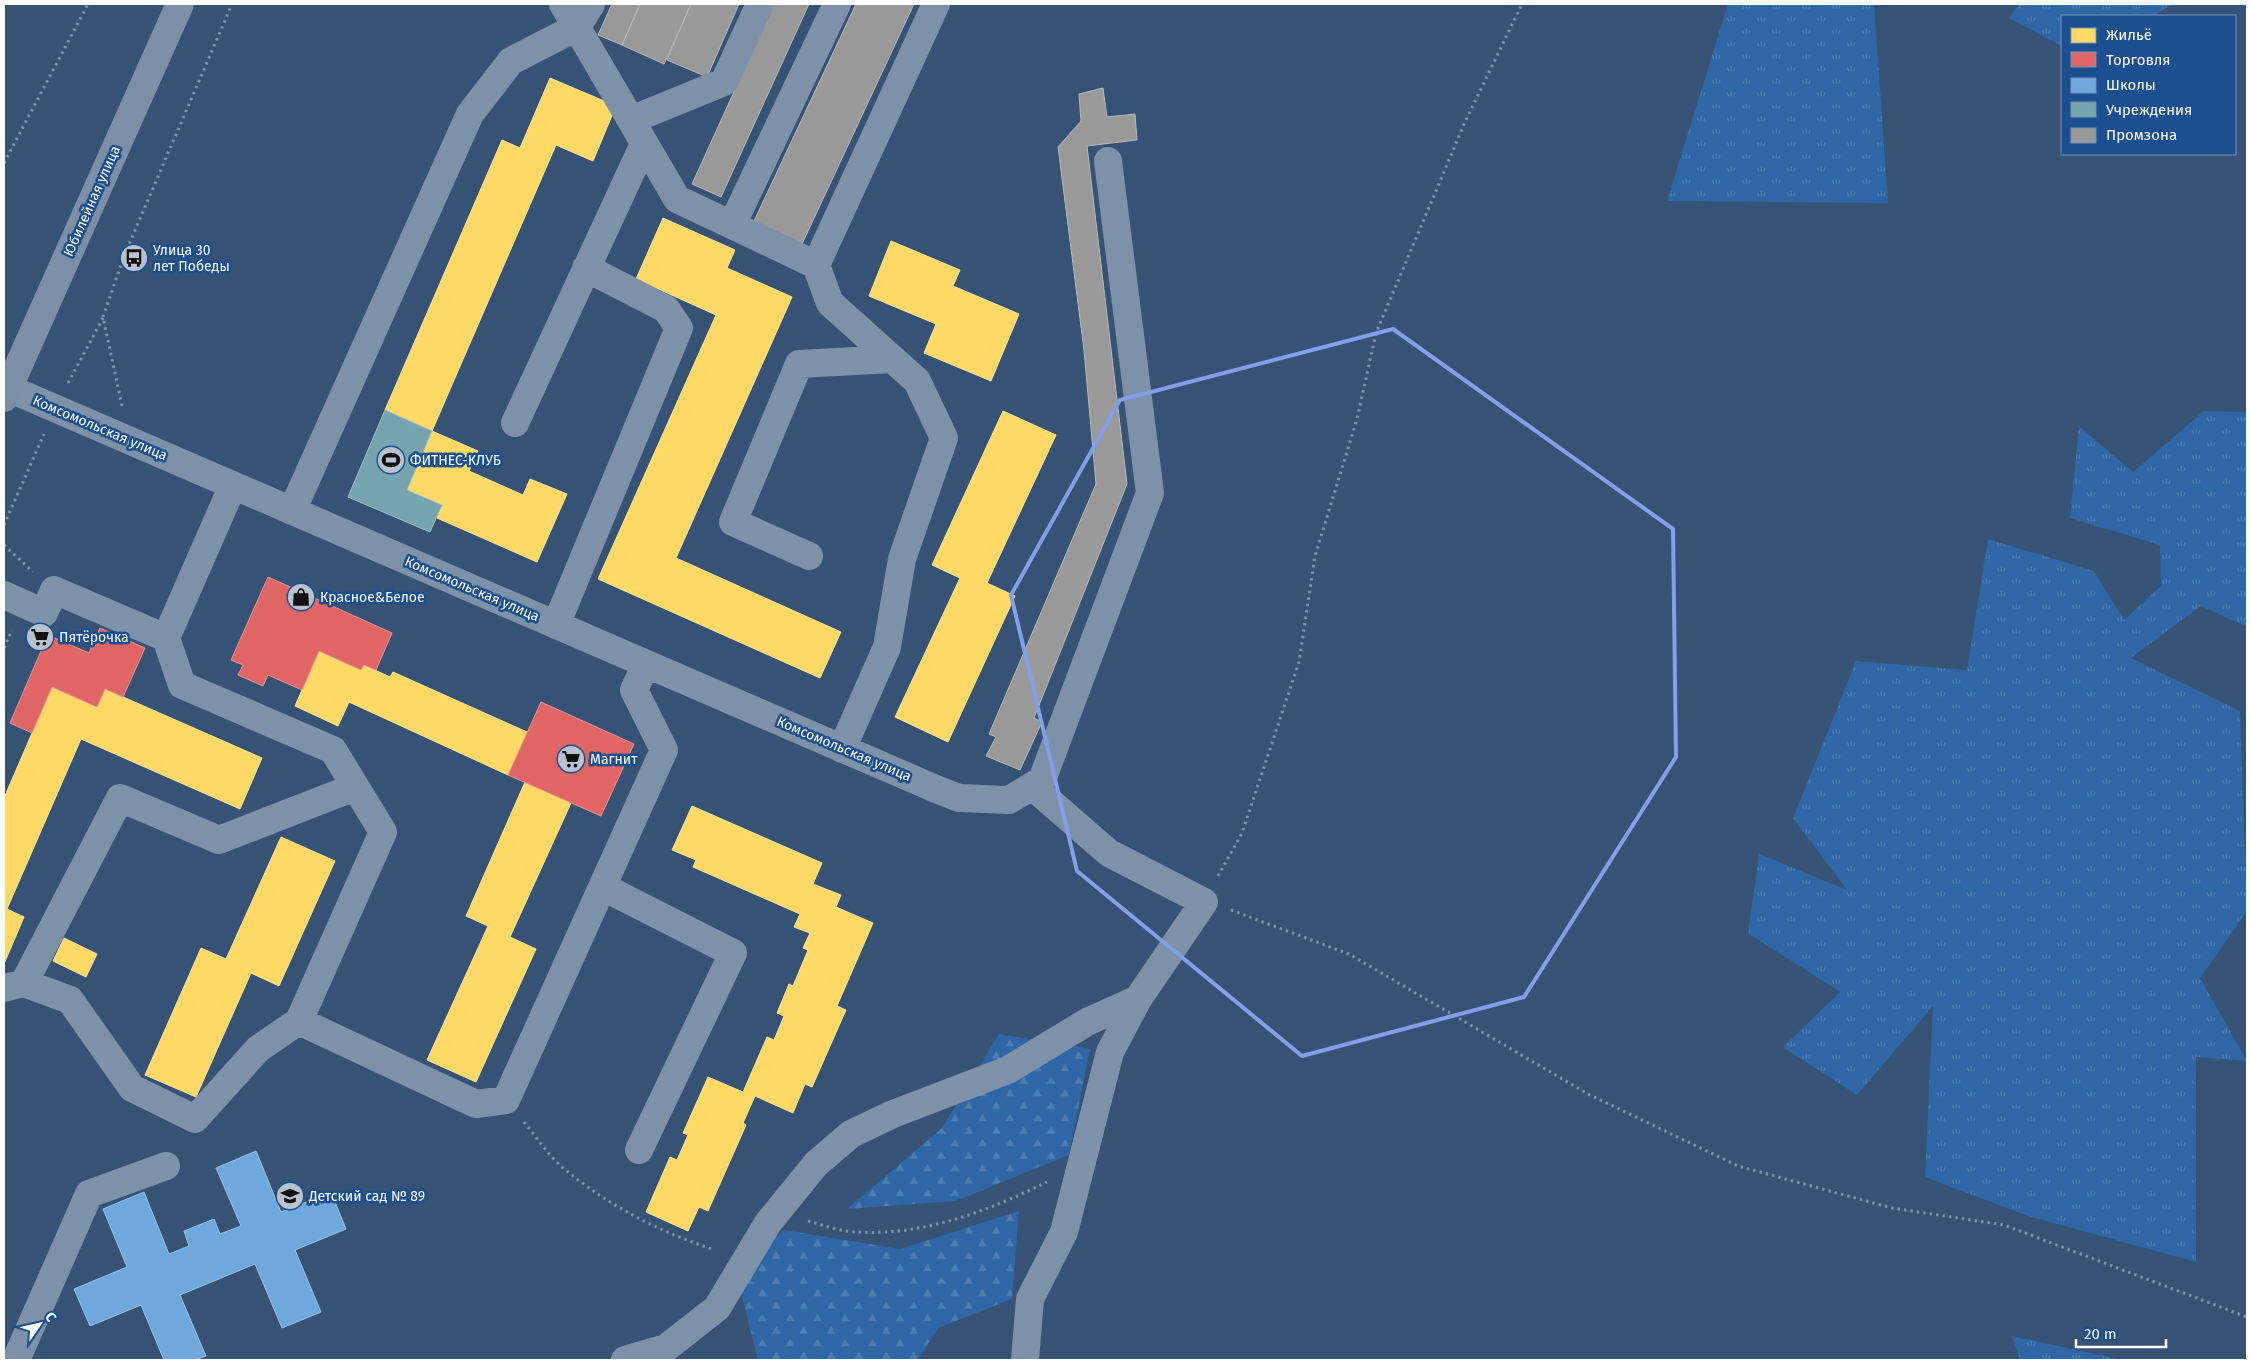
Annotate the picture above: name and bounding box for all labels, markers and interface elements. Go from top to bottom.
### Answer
legend [2061,15,2236,155]
text: Жильё [2106,26,2152,44]
text: Торговля [2106,51,2171,69]
text: Школы [2106,76,2156,94]
text: Учреждения [2106,101,2192,119]
text: Промзона [2106,126,2177,144]
street label: Юбилейная улица [60,143,124,259]
place label: Улица 30 лет Победы [153,242,230,275]
bus stop icon: Улица 30 лет Победы [119,243,149,273]
street label: Комсомольская улица [30,392,170,464]
sports icon: ФИТНЕС-КЛУБ [376,445,406,475]
place label: ФИТНЕС-КЛУБ [410,452,501,469]
street label: Комсомольская улица [402,553,542,625]
shop icon: Красное&Белое [286,582,316,612]
place label: Красное&Белое [320,589,425,606]
supermarket icon: Пятёрочка [25,622,55,652]
place label: Пятёрочка [59,629,129,646]
street label: Комсомольская улица [774,713,914,785]
supermarket icon: Магнит [556,744,586,774]
place label: Магнит [590,751,638,768]
school or university icon: Детский сад № 89 [275,1181,305,1211]
place label: Детский сад № 89 [308,1188,425,1205]
north arrow [15,1299,65,1349]
text: С [41,1309,60,1325]
scale bar [2076,1316,2166,1348]
text: 20 m [2084,1325,2117,1343]

